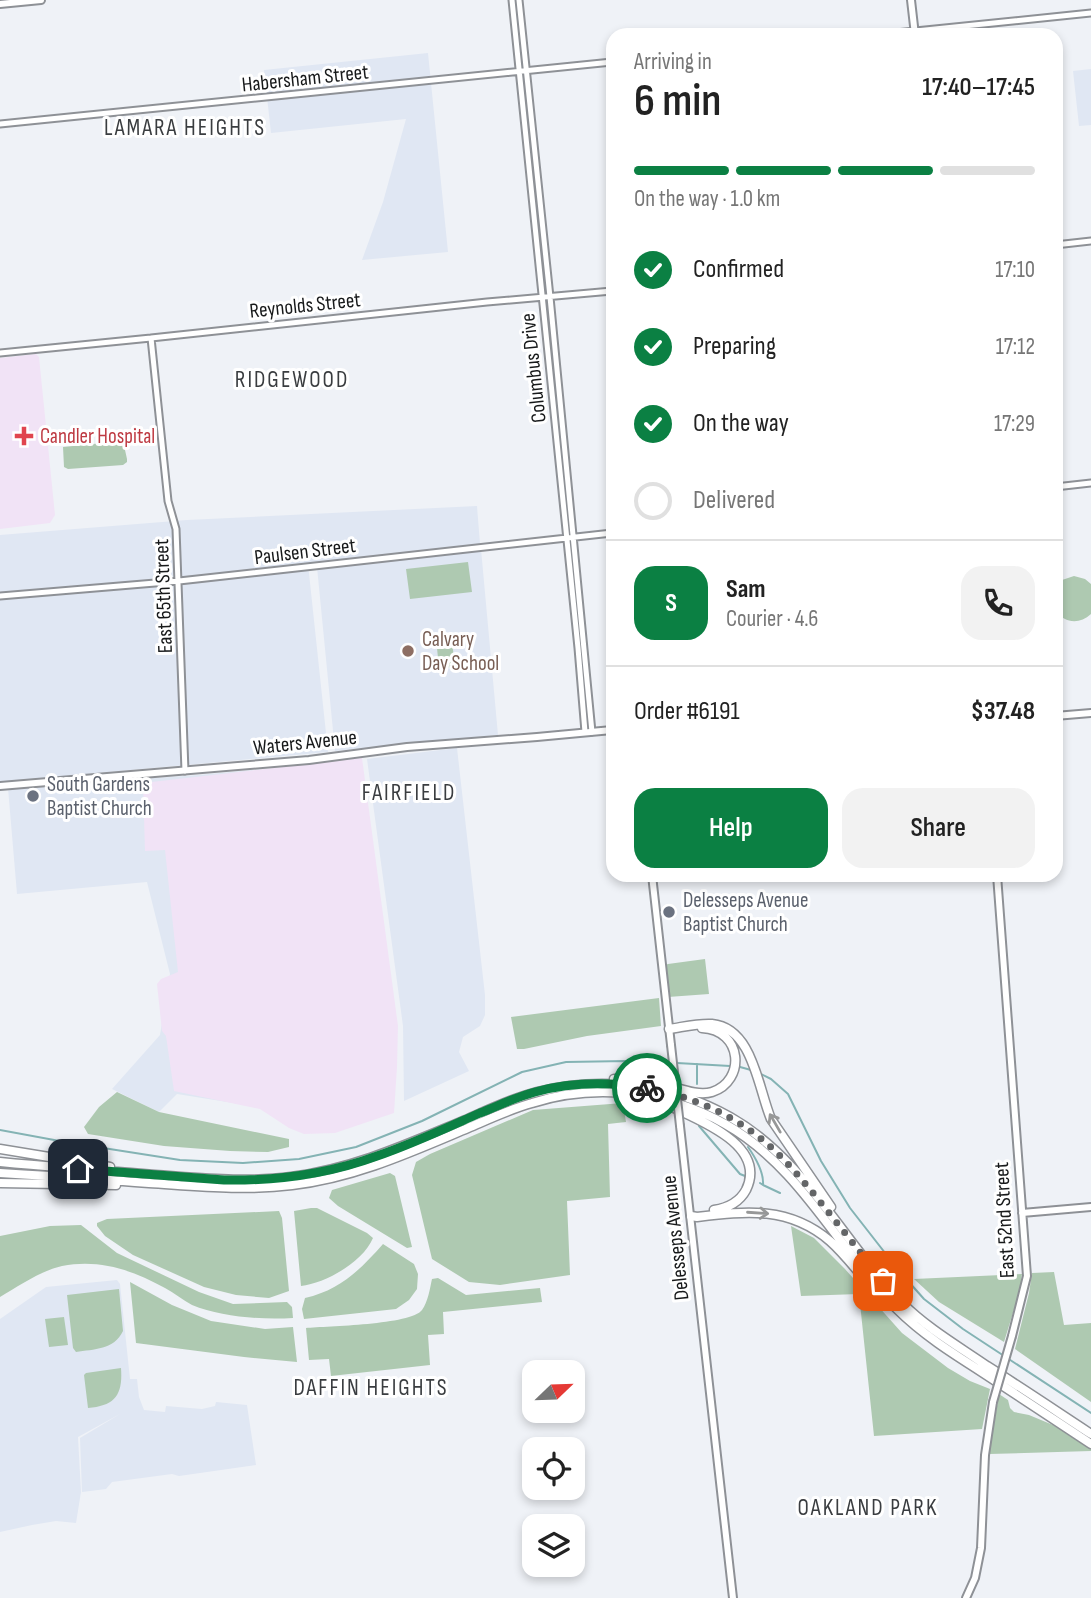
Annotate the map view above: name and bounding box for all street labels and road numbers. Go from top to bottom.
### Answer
street label: Habersham Street [240,59,370,98]
street label: Reynolds Street [248,287,362,324]
street label: Columbus Drive [515,312,552,424]
street label: Paulsen Street [253,533,357,570]
street label: East 65th Street [149,538,178,654]
street label: Waters Avenue [252,725,358,760]
street label: East 52nd Street [989,1161,1020,1279]
street label: Delesseps Avenue [657,1174,694,1302]

